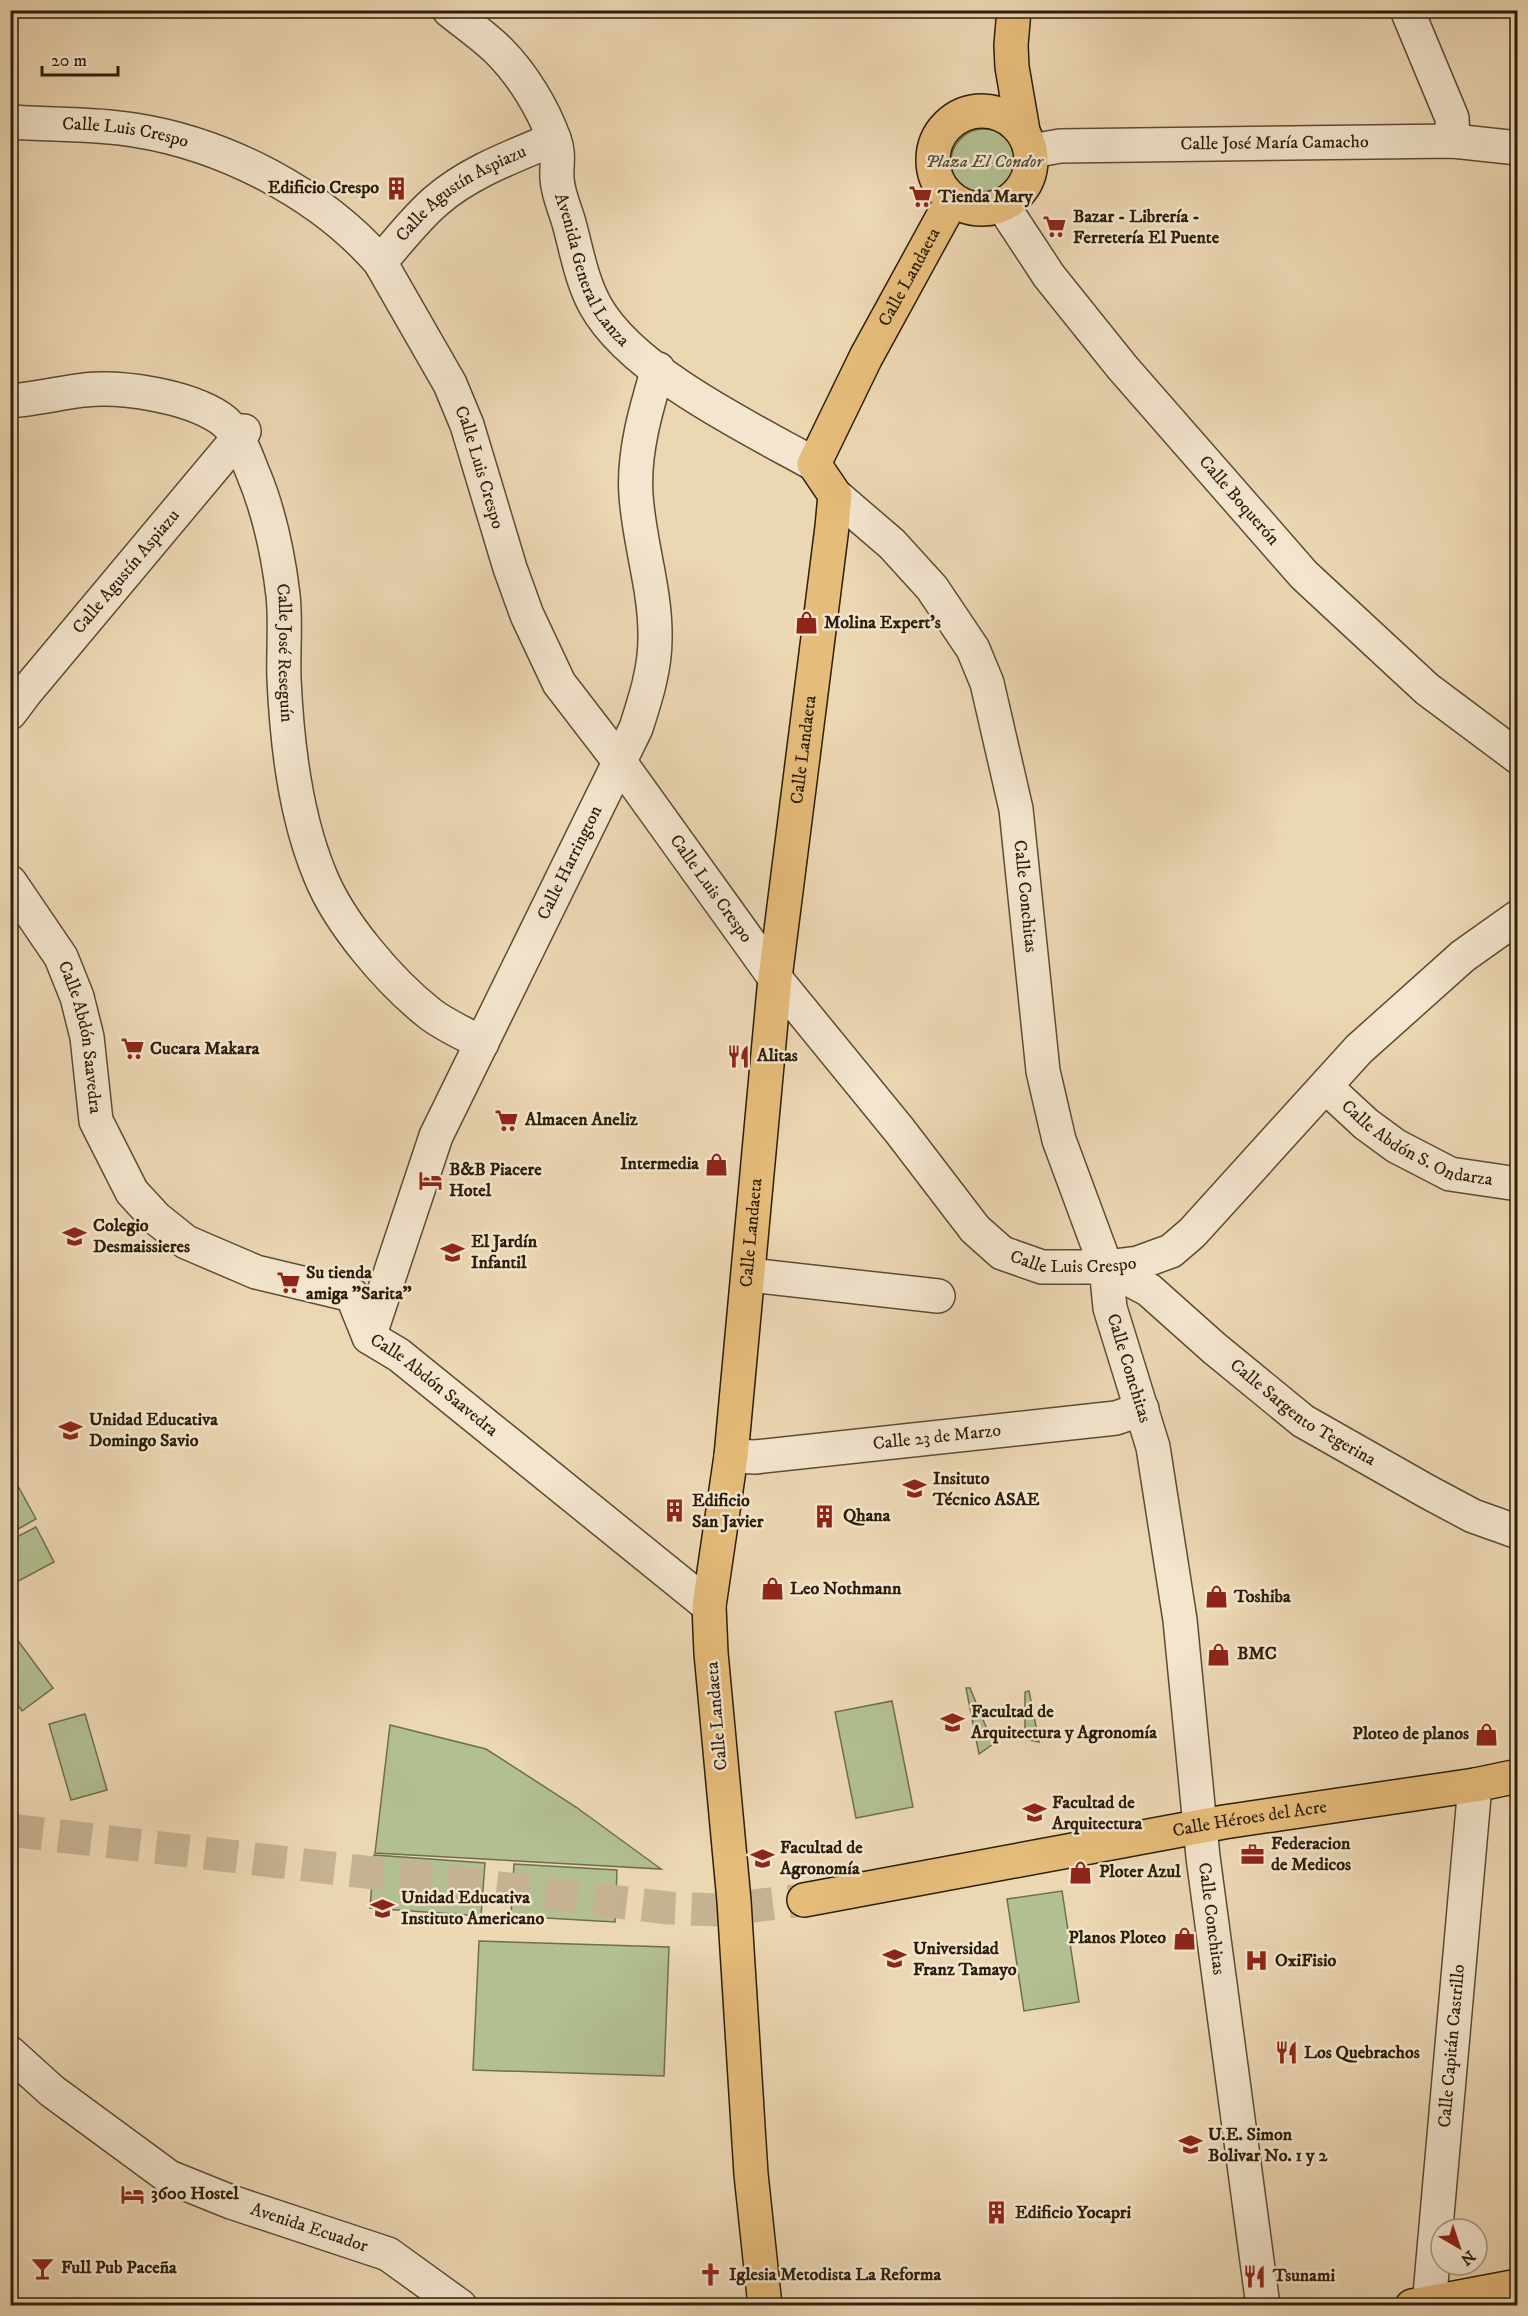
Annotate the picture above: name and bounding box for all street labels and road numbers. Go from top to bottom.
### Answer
street label: Calle Luis Crespo [62,113,191,153]
street label: Calle José María Camacho [1180,131,1369,155]
street label: Calle Agustín Aspiazu [391,141,530,246]
street label: Avenida General Lanza [549,190,634,352]
street label: Calle Landaeta [874,224,946,331]
street label: Calle Luis Crespo [449,403,509,532]
street label: Calle Boquerón [1194,451,1284,550]
street label: Calle Agustín Aspiazu [68,505,185,639]
street label: Calle José Reseguín [271,582,298,724]
street label: Calle Landaeta [786,694,822,805]
street label: Calle Harrington [533,802,607,924]
street label: Calle Luis Crespo [665,830,757,947]
street label: Calle Conchitas [1008,839,1042,954]
street label: Calle Abdón Saavedra [53,958,106,1115]
street label: Calle Abdón S. Ondarza [1336,1096,1495,1191]
street label: Calle Landaeta [736,1177,768,1288]
street label: Calle Luis Crespo [1007,1246,1138,1278]
street label: Calle Conchitas [1101,1311,1156,1425]
street label: Calle Abdón Saavedra [366,1329,503,1442]
street label: Calle Sargento Tegerina [1225,1354,1380,1471]
street label: Calle 23 de Marzo [872,1419,1002,1455]
street label: Calle Landaeta [701,1660,733,1771]
street label: Calle Héroes del Acre [1171,1796,1328,1842]
street label: Calle Conchitas [1193,1861,1230,1976]
street label: Calle Capitán Castrillo [1434,1963,1470,2129]
street label: Avenida Ecuador [248,2198,371,2258]

